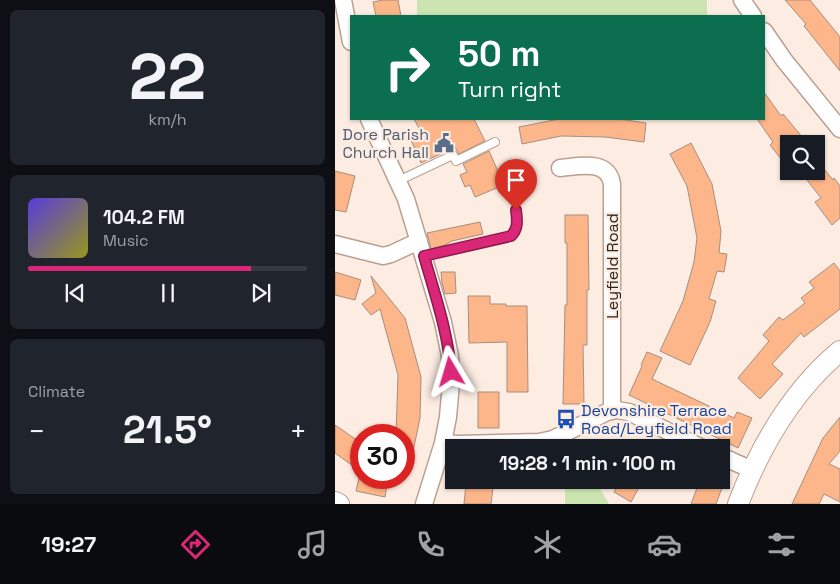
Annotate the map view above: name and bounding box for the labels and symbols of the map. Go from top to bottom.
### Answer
place label: Dore Parish Church Hall [342,124,429,163]
public building icon: Dore Parish Church Hall [433,132,455,154]
pin [495,159,537,210]
street label: Leyfield Road [602,213,623,319]
position arrow [424,345,476,397]
place label: Devonshire Terrace Road/Leyfield Road [581,400,732,439]
bus stop icon: Devonshire Terrace Road/Leyfield Road [555,408,577,430]
speed limit sign: 30 [350,424,415,489]

